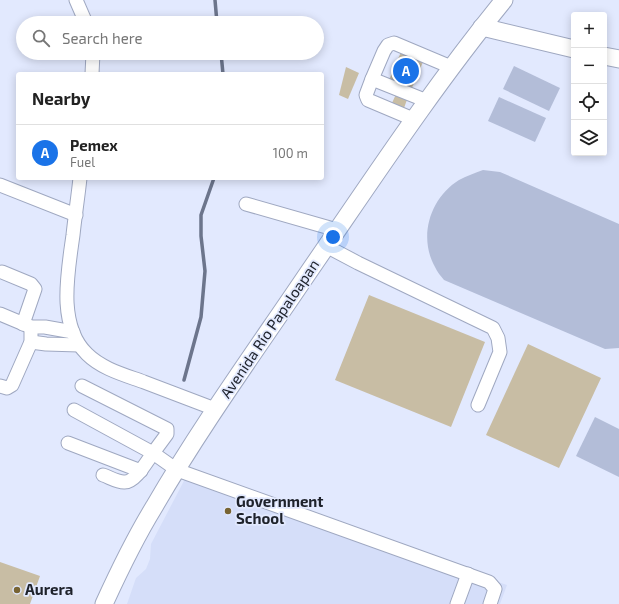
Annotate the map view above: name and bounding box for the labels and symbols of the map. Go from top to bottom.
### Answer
pin: A [393,56,419,86]
your location [323,227,343,247]
street label: Avenida Río Papaloapan [216,256,322,401]
place label: Government School [236,492,324,527]
marker: Government School [223,506,233,516]
place label: Aurera [25,580,73,598]
marker: Aurera [12,585,22,595]

